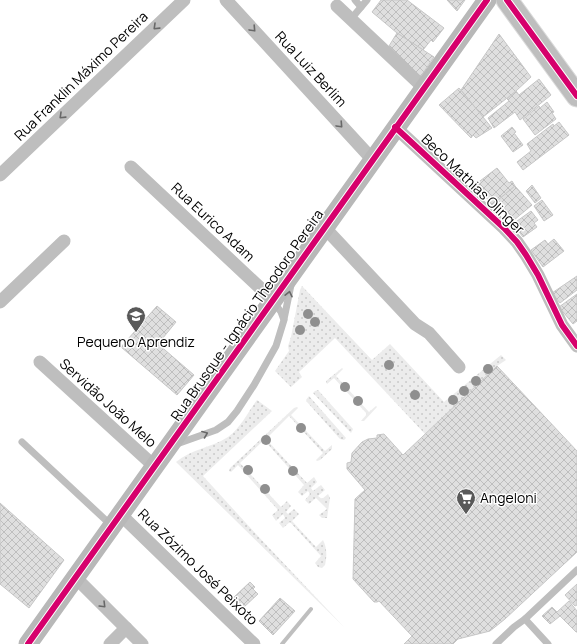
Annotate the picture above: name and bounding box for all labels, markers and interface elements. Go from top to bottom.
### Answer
street label: Rua Franklin Máximo Pereira [10,7,152,145]
one-way arrow [153,22,161,30]
one-way arrow [248,24,255,32]
street label: Rua Luiz Berlim [271,27,351,111]
one-way arrow [59,112,67,119]
one-way arrow [336,120,343,127]
street label: Beco Mathias Olinger [418,129,529,238]
street label: Rua Eurico Adam [167,178,259,265]
street label: Rua Brusque - Ignácio Theodoro Pereira [166,205,327,424]
one-way arrow [285,291,293,297]
school or university icon: Pequeno Aprendiz [125,305,147,333]
place label: Pequeno Aprendiz [77,332,195,351]
street label: Servidão João Melo [56,354,161,451]
one-way arrow [202,431,209,439]
supermarket icon: Angeloni [455,487,477,515]
place label: Angeloni [480,488,537,507]
street label: Rua Zózimo José Peixoto [134,504,262,629]
one-way arrow [98,600,105,608]

